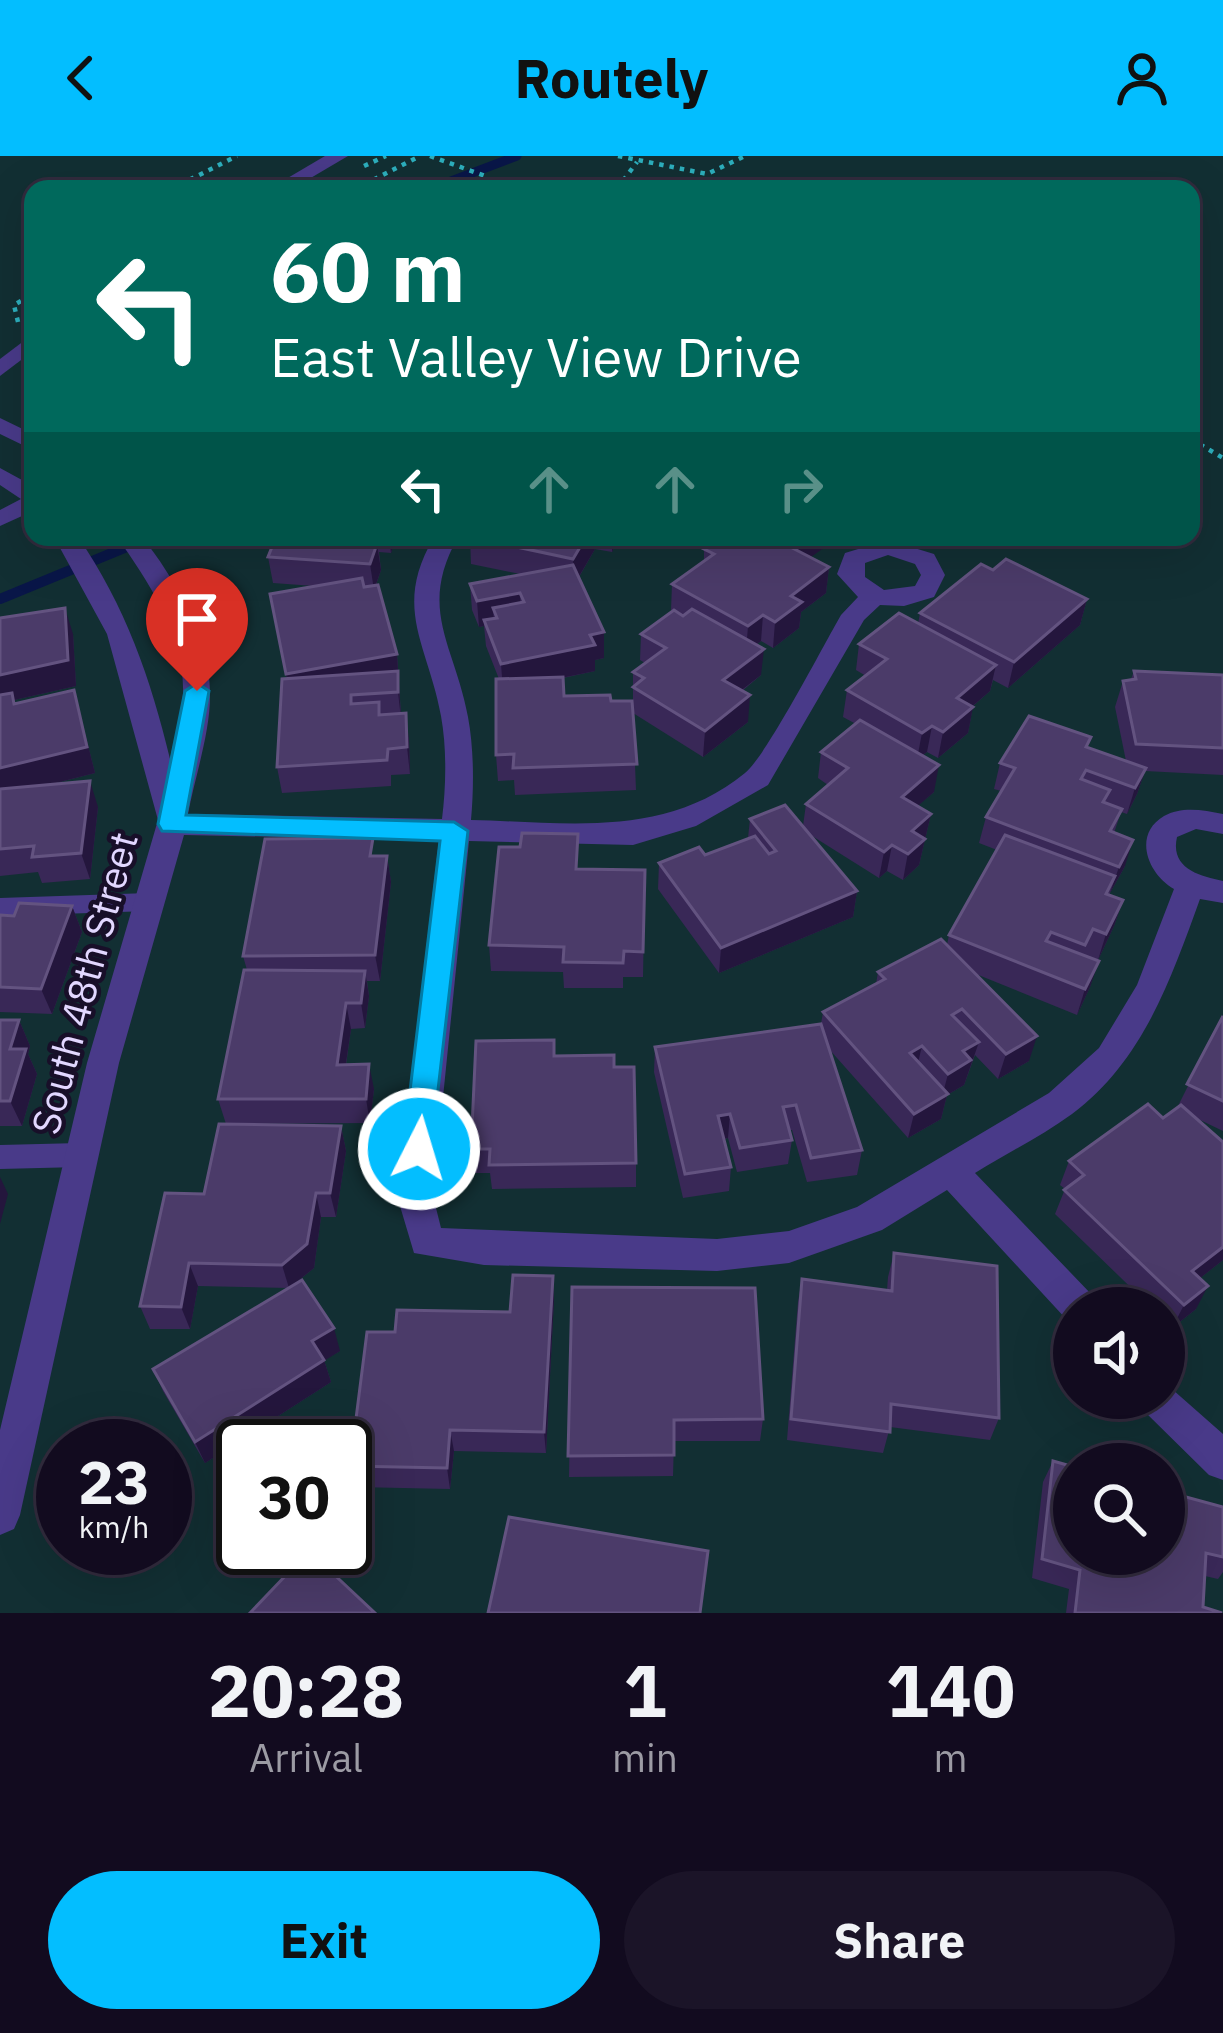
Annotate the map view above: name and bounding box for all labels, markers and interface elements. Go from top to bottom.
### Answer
text: Routely [515,43,708,113]
icon: back [48,45,114,111]
icon: person [1109,45,1175,111]
text: 60 m [270,216,466,325]
icon: left [72,228,228,384]
text: East Valley View Drive [270,322,802,392]
icon: left [390,456,456,522]
icon: ahead [516,456,582,522]
icon: ahead [642,456,708,522]
icon: right [768,456,834,522]
pin [146,568,248,691]
icon: arrive [164,586,230,652]
street label: South 48th Street [19,826,149,1140]
position arrow [356,1086,482,1212]
map controls [1053,1287,1185,1575]
button: sound [1053,1287,1185,1419]
speed limit sign: 30 [216,1419,372,1575]
text: 23 [78,1442,150,1521]
button: search [1053,1443,1185,1575]
text: km/h [79,1507,149,1546]
text: 20:28 [208,1643,404,1737]
text: 1 [623,1643,667,1737]
text: 140 [886,1643,1015,1737]
text: Arrival [249,1732,363,1783]
text: min [612,1732,678,1783]
text: m [933,1732,968,1783]
button: Exit [48,1871,600,2009]
button: Share [624,1871,1175,2009]

